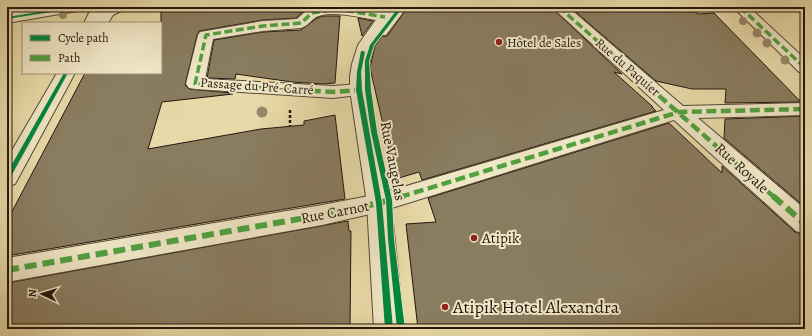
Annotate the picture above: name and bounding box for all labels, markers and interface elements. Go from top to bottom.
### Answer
legend [22,22,162,74]
text: Cycle path [58,30,109,46]
place label: Hôtel de Sales [507,34,581,51]
street label: Rue du Paquier [592,34,664,100]
marker: Hôtel de Sales [494,37,504,47]
text: Path [58,50,81,66]
street label: Passage du Pré-Carré [200,74,314,98]
street label: Rue Vaugelas [376,120,410,202]
street label: Rue Royale [711,138,774,198]
street label: Rue Carnot [299,196,371,228]
place label: Atipik [481,228,520,248]
marker: Atipik [469,233,479,243]
north arrow [22,274,62,314]
text: N [25,289,40,298]
place label: Atipik Hotel Alexandra [452,295,620,319]
marker: Atipik Hotel Alexandra [440,302,450,312]

